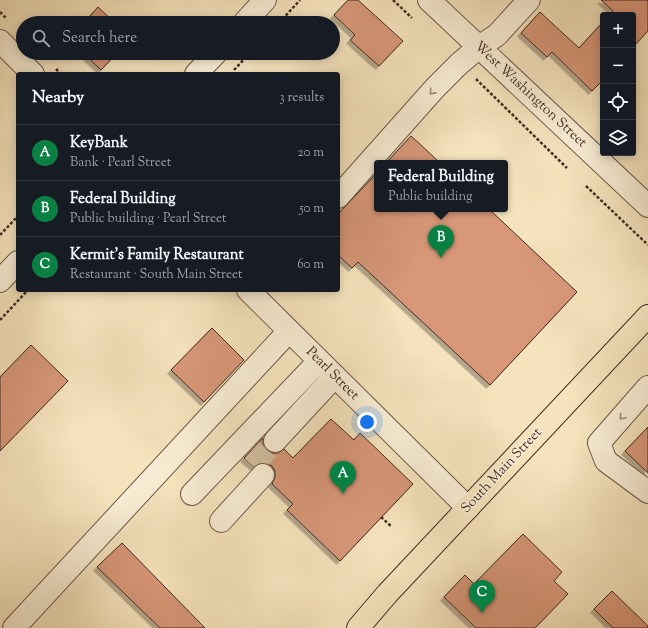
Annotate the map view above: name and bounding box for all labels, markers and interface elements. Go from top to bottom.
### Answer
map controls [600,12,636,156]
button: + [600,12,636,48]
search box [16,16,340,60]
icon: search [30,27,52,49]
text: Search here [62,28,137,49]
street label: West Washington Street [469,37,591,153]
button: − [600,48,636,84]
button: locate [600,84,636,120]
text: Nearby [32,86,84,110]
one-way arrow [430,87,437,94]
text: 3 results [279,89,324,107]
button: layers [600,120,636,156]
text: KeyBank [70,133,128,154]
text: A [40,144,50,162]
text: 20 m [298,144,324,162]
text: Bank · Pearl Street [70,154,171,172]
popup [374,160,508,212]
text: Federal Building [388,167,494,188]
text: Public building [388,188,472,206]
text: Federal Building [70,189,175,210]
text: B [41,200,49,218]
text: 50 m [299,200,324,218]
text: Public building · Pearl Street [70,210,226,228]
pin: B [428,225,454,258]
text: Kermit's Family Restaurant [70,245,244,266]
text: C [40,256,50,274]
text: 60 m [297,256,324,274]
text: Restaurant · South Main Street [70,266,242,284]
street label: Pearl Street [301,343,363,405]
your location [357,412,377,432]
one-way arrow [620,412,627,419]
street label: South Main Street [457,424,547,518]
pin: A [330,461,356,494]
pin: C [469,580,495,613]

